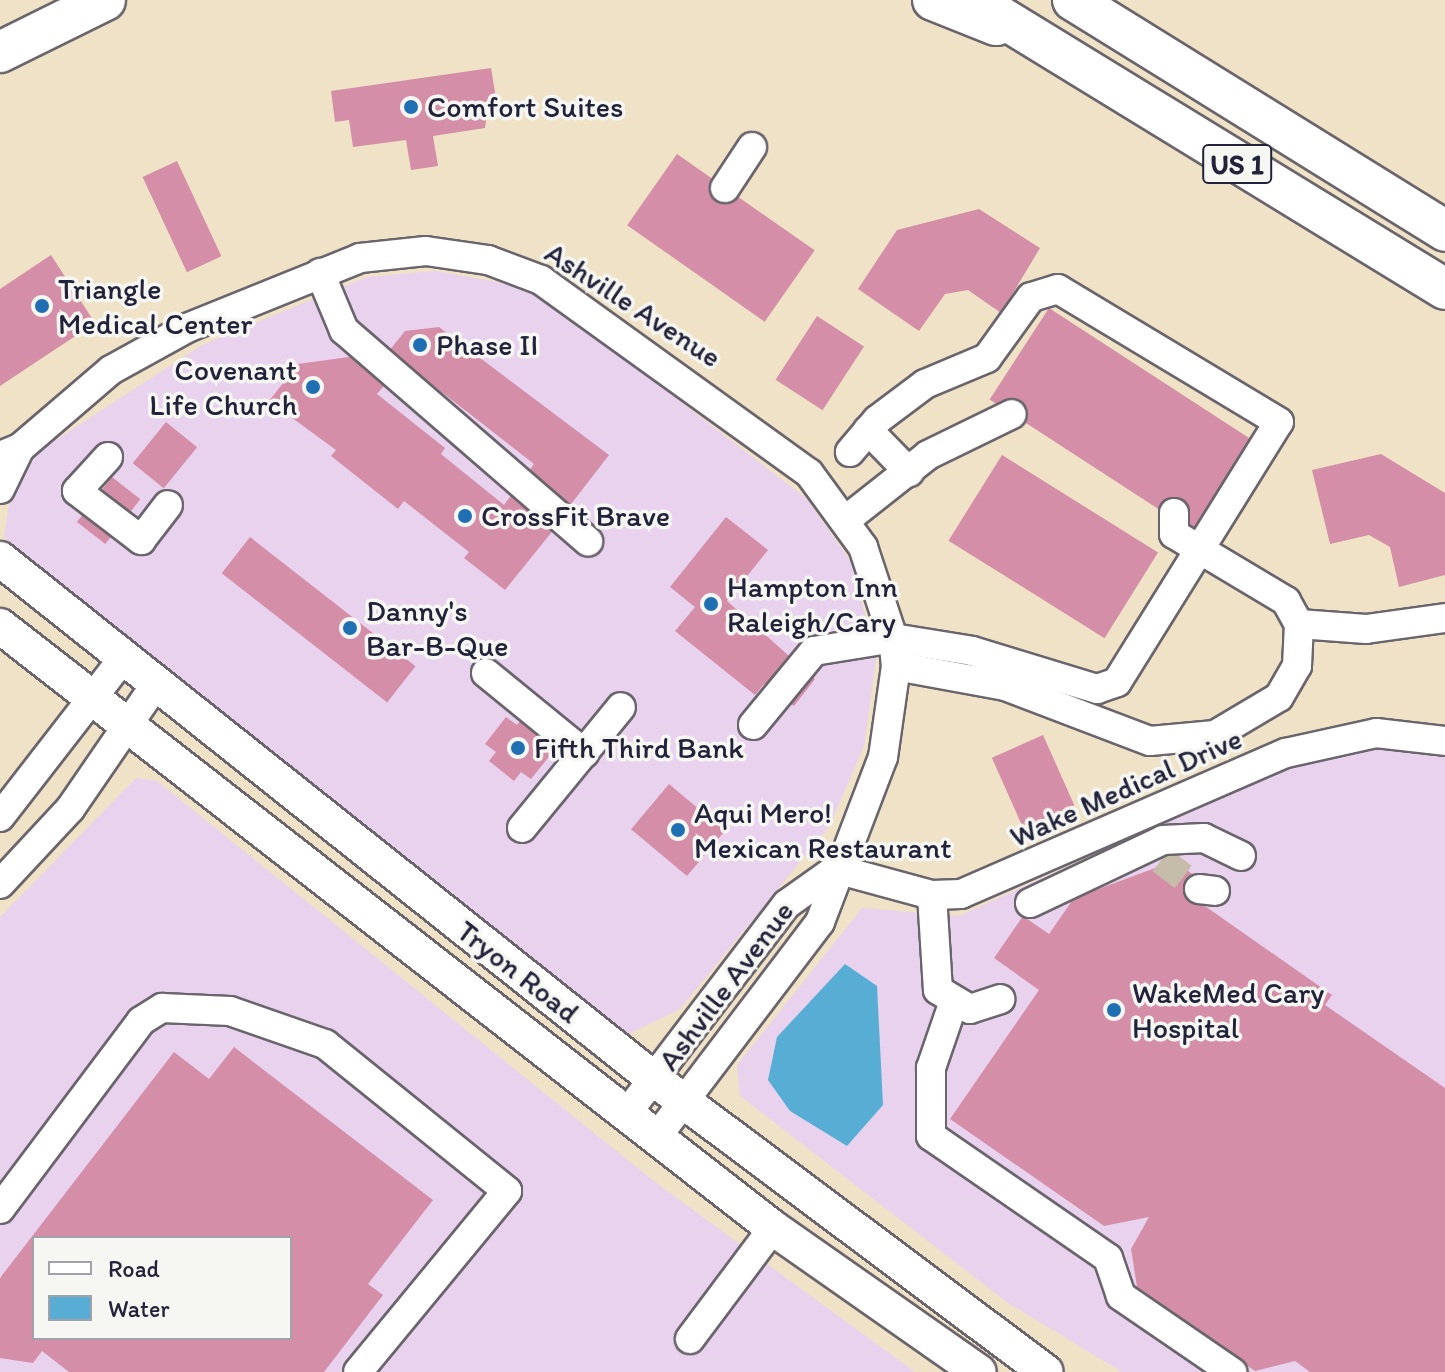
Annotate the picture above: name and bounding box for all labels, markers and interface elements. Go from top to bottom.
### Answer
place label: Comfort Suites [427,89,624,125]
marker: Comfort Suites [402,98,420,116]
road number: US 1 [1201,140,1273,188]
street label: Ashville Avenue [539,235,727,375]
place label: Triangle Medical Center [58,271,253,342]
marker: Triangle Medical Center [33,297,51,315]
place label: Phase II [436,327,538,363]
marker: Phase II [411,336,429,354]
place label: Covenant Life Church [148,352,297,422]
marker: Covenant Life Church [304,378,322,396]
place label: CrossFit Brave [481,498,670,534]
marker: CrossFit Brave [456,507,474,525]
place label: Hampton Inn Raleigh/Cary [727,569,898,640]
place label: Danny's Bar-B-Que [366,593,508,664]
marker: Hampton Inn Raleigh/Cary [702,595,720,613]
marker: Danny's Bar-B-Que [341,619,359,637]
street label: Wake Medical Drive [1004,721,1248,855]
place label: Fifth Third Bank [534,730,744,766]
marker: Fifth Third Bank [509,739,527,757]
place label: Aqui Mero! Mexican Restaurant [694,795,951,866]
marker: Aqui Mero! Mexican Restaurant [669,821,687,839]
street label: Ashville Avenue [651,895,801,1077]
street label: Tryon Road [450,913,586,1031]
place label: WakeMed Cary Hospital [1132,975,1324,1046]
marker: WakeMed Cary Hospital [1103,999,1125,1021]
legend [32,1236,292,1340]
text: Road [108,1254,160,1283]
text: Water [108,1294,170,1323]

